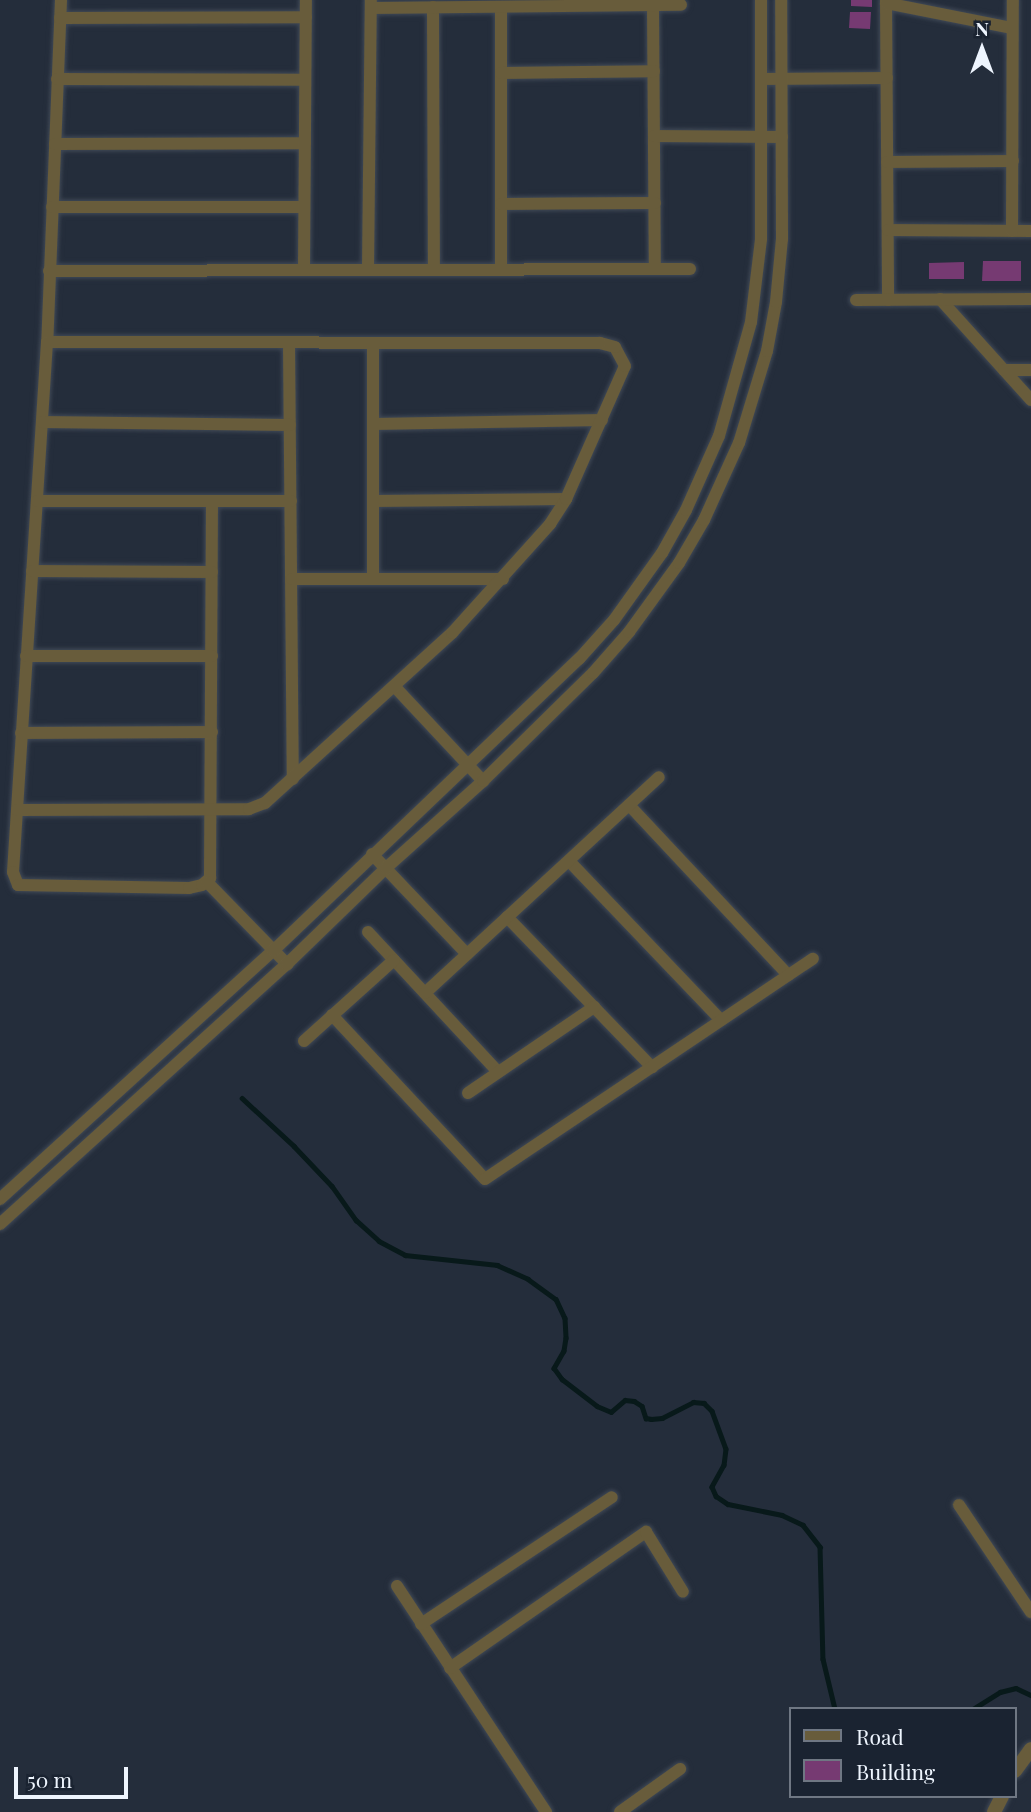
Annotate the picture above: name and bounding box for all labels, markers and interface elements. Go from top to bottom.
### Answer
north arrow [947,14,1017,84]
text: N [975,15,989,41]
legend [790,1707,1017,1798]
text: Road [856,1722,904,1750]
scale bar [18,1752,131,1796]
text: Building [856,1757,935,1785]
text: 50 m [27,1765,72,1793]

